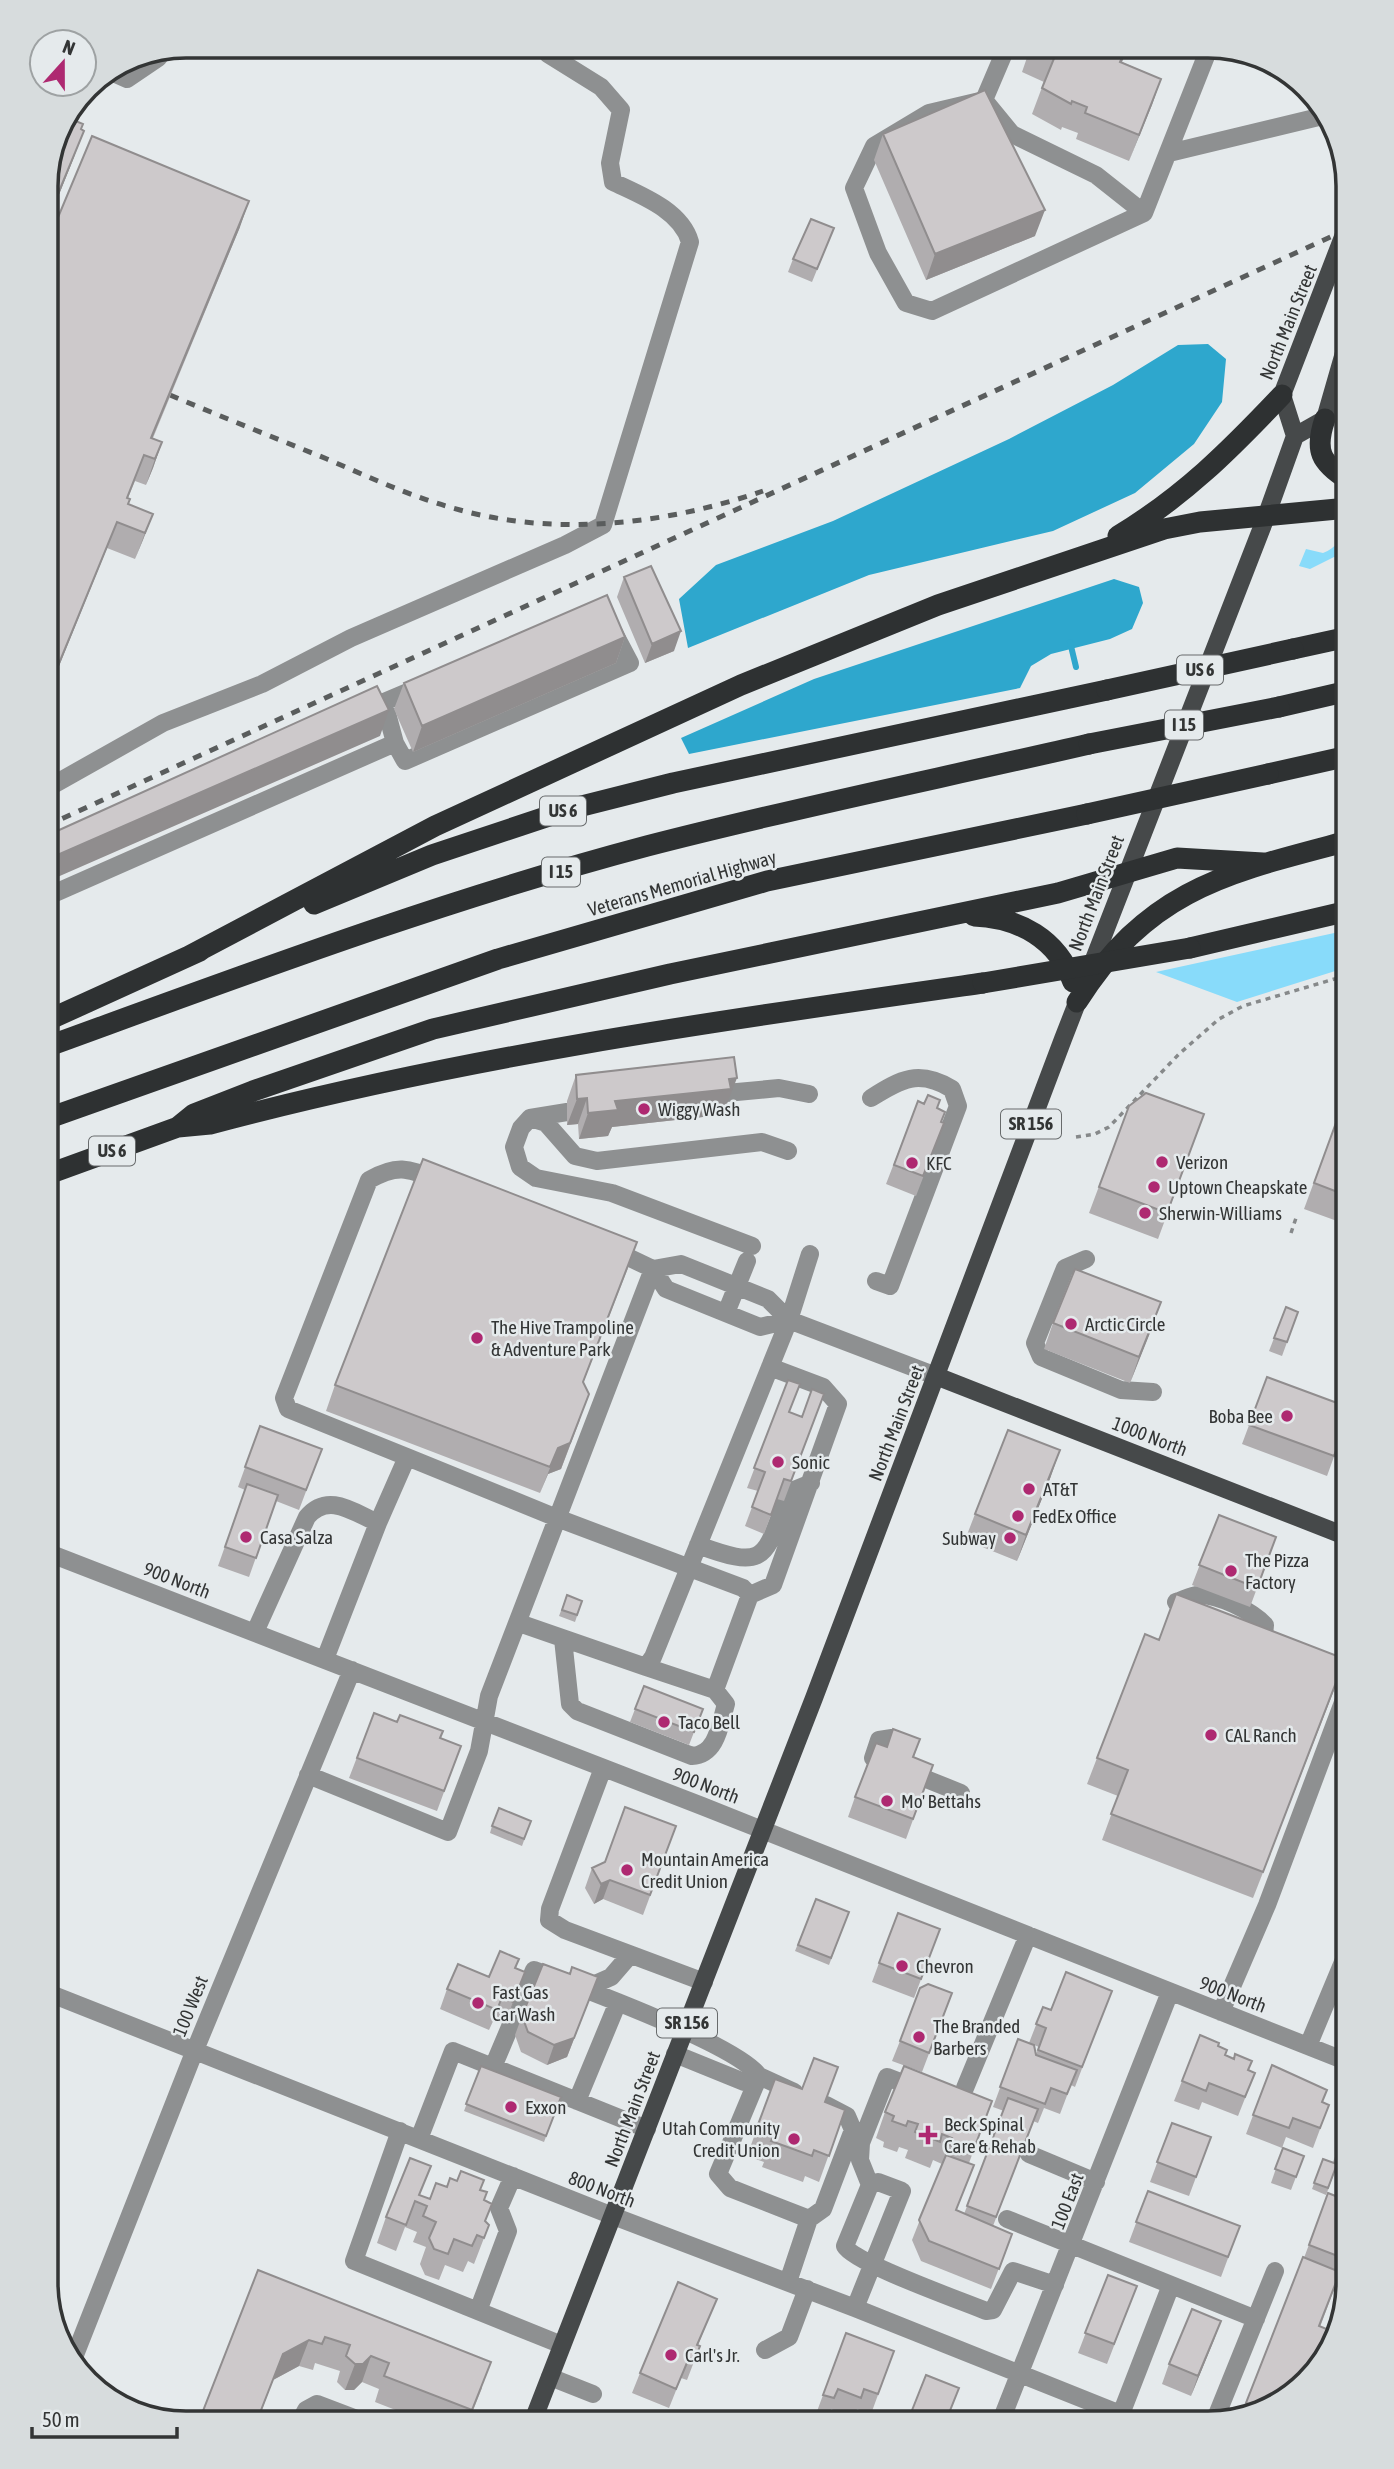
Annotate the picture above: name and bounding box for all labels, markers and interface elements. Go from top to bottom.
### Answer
north arrow [28,28,98,98]
text: N [60,35,78,59]
street label: North Main Street [1255,261,1321,383]
road number: US 6 [1177,656,1223,684]
road number: I 15 [1165,710,1203,740]
road number: US 6 [540,796,586,826]
street label: North Main Street [1064,832,1128,954]
street label: Veterans Memorial Highway [585,846,779,920]
road number: I 15 [542,858,580,886]
place label: Wiggy Wash [658,1098,741,1120]
marker: Wiggy Wash [636,1101,652,1117]
road number: SR 156 [1001,1110,1061,1139]
road number: US 6 [89,1136,135,1166]
place label: Verizon [1176,1151,1228,1173]
place label: KFC [926,1152,952,1174]
marker: Verizon [1154,1154,1170,1170]
marker: KFC [904,1155,920,1171]
place label: Uptown Cheapskate [1168,1176,1307,1198]
marker: Uptown Cheapskate [1146,1179,1162,1195]
place label: Sherwin-Williams [1159,1202,1282,1224]
marker: Sherwin-Williams [1137,1205,1153,1221]
place label: Arctic Circle [1085,1313,1165,1335]
place label: The Hive Trampoline & Adventure Park [491,1316,634,1360]
marker: Arctic Circle [1063,1316,1079,1332]
marker: The Hive Trampoline & Adventure Park [469,1330,485,1346]
street label: North Main Street [864,1362,928,1484]
place label: Boba Bee [1208,1405,1273,1427]
marker: Boba Bee [1279,1408,1295,1424]
street label: 1000 North [1109,1412,1191,1460]
place label: Sonic [792,1451,830,1473]
marker: Sonic [770,1454,786,1470]
place label: AT&T [1043,1478,1079,1500]
marker: AT&T [1021,1481,1037,1497]
place label: FedEx Office [1032,1505,1117,1527]
marker: FedEx Office [1010,1508,1026,1524]
place label: Casa Salza [260,1526,333,1548]
place label: Subway [942,1527,996,1549]
marker: Casa Salza [238,1529,254,1545]
marker: Subway [1002,1530,1018,1546]
place label: The Pizza Factory [1245,1549,1309,1593]
street label: 900 North [141,1557,213,1603]
marker: The Pizza Factory [1223,1563,1239,1579]
place label: Taco Bell [678,1711,740,1733]
marker: Taco Bell [656,1714,672,1730]
place label: CAL Ranch [1225,1724,1297,1746]
marker: CAL Ranch [1203,1727,1219,1743]
street label: 900 North [670,1762,742,1808]
place label: Mo' Bettahs [901,1790,981,1812]
marker: Mo' Bettahs [879,1793,895,1809]
place label: Mountain America Credit Union [641,1848,769,1892]
marker: Mountain America Credit Union [619,1862,635,1878]
place label: Chevron [916,1955,974,1977]
marker: Chevron [894,1958,910,1974]
street label: 900 North [1197,1971,1269,2017]
street label: 100 West [168,1972,212,2040]
place label: Fast Gas Car Wash [492,1981,556,2025]
marker: Fast Gas Car Wash [470,1995,486,2011]
road number: SR 156 [657,2008,717,2038]
place label: The Branded Barbers [933,2015,1020,2059]
marker: The Branded Barbers [911,2029,927,2045]
street label: North Main Street [600,2048,664,2170]
place label: Exxon [525,2096,566,2118]
marker: Exxon [503,2099,519,2115]
place label: Beck Spinal Care & Rehab [944,2113,1036,2157]
place label: Utah Community Credit Union [662,2117,780,2161]
marker: Beck Spinal Care & Rehab [918,2125,938,2145]
marker: Utah Community Credit Union [786,2131,802,2147]
street label: 800 North [566,2166,638,2212]
street label: 100 East [1046,2170,1088,2232]
place label: Carl's Jr. [685,2344,740,2366]
marker: Carl's Jr. [663,2347,679,2363]
scale bar [32,2396,177,2440]
text: 50 m [42,2407,80,2431]

